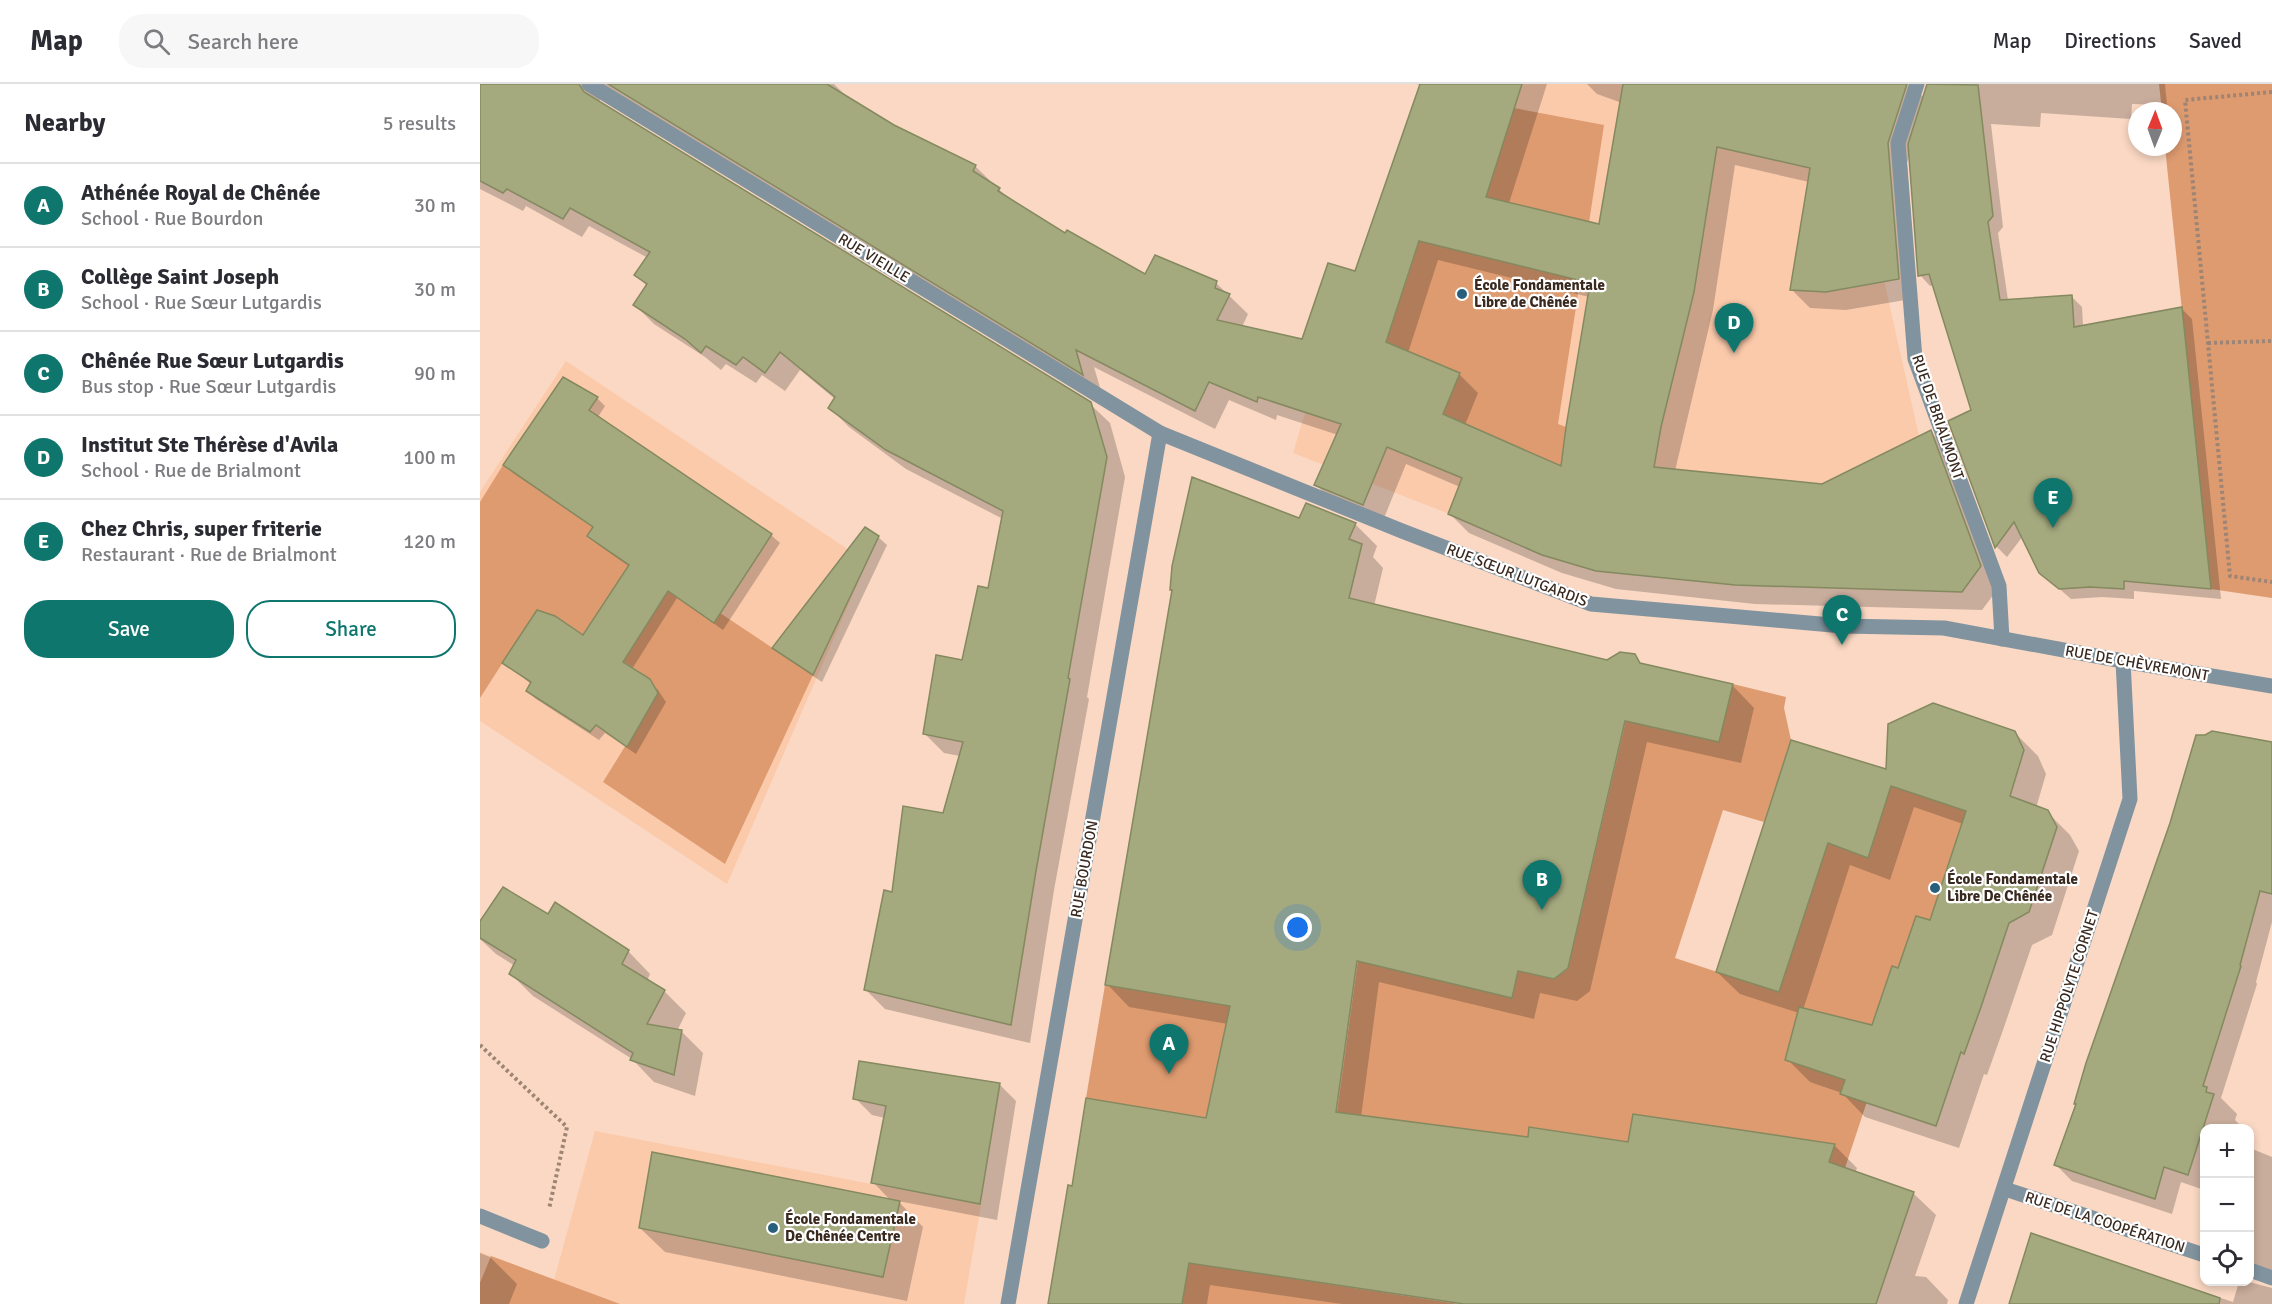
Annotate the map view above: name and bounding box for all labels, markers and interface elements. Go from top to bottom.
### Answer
search box [119,14,539,68]
text: Map [30,24,83,58]
icon: search [140,25,173,58]
text: Search here [188,28,299,55]
text: Map [1993,28,2031,54]
text: Directions [2064,28,2156,54]
text: Saved [2189,28,2242,54]
north arrow [2128,102,2182,156]
text: Nearby [24,107,105,139]
text: 5 results [383,111,456,136]
text: Athénée Royal de Chênée [81,179,320,206]
text: A [37,193,50,218]
text: 30 m [414,193,456,218]
text: School · Rue Bourdon [81,206,263,231]
street label: RUE VIEILLE [835,230,913,286]
text: Collège Saint Joseph [81,263,279,290]
place label: École Fondamentale Libre de Chênée [1474,275,1605,311]
text: B [37,277,50,302]
text: 30 m [414,277,456,302]
marker: École Fondamentale Libre de Chênée [1455,287,1469,301]
text: School · Rue Sœur Lutgardis [81,290,322,315]
pin: D [1714,304,1754,353]
text: Chênée Rue Sœur Lutgardis [81,347,344,374]
street label: RUE DE BRIALMONT [1908,352,1968,482]
text: C [37,361,50,386]
text: 90 m [414,361,456,386]
text: Bus stop · Rue Sœur Lutgardis [81,374,336,399]
text: Institut Ste Thérèse d'Avila [81,431,338,458]
text: D [37,445,50,470]
text: 100 m [403,445,456,470]
text: School · Rue de Brialmont [81,458,301,483]
pin: E [2034,478,2072,528]
text: Chez Chris, super friterie [81,515,322,542]
text: E [38,529,49,554]
text: 120 m [403,529,456,554]
street label: RUE SŒUR LUTGARDIS [1444,540,1590,610]
text: Restaurant · Rue de Brialmont [81,542,337,567]
pin: C [1822,596,1862,645]
button: Save [24,600,234,658]
button: Share [246,600,456,658]
street label: RUE DE CHÈVREMONT [2064,641,2211,685]
street label: RUE BOURDON [1067,819,1101,919]
pin: B [1522,860,1562,910]
place label: École Fondamentale Libre De Chênée [1947,869,2078,905]
marker: École Fondamentale Libre De Chênée [1928,881,1942,895]
street label: RUE HIPPOLYTE CORNET [2036,907,2102,1064]
your location [1283,913,1312,942]
pin: A [1150,1024,1188,1074]
map controls [2200,1124,2254,1286]
button: + [2200,1124,2254,1178]
button: − [2200,1178,2254,1232]
street label: RUE DE LA COOPÉRATION [2023,1187,2188,1256]
place label: École Fondamentale De Chênée Centre [785,1209,916,1245]
marker: École Fondamentale De Chênée Centre [766,1221,780,1235]
button: locate [2200,1232,2254,1286]

